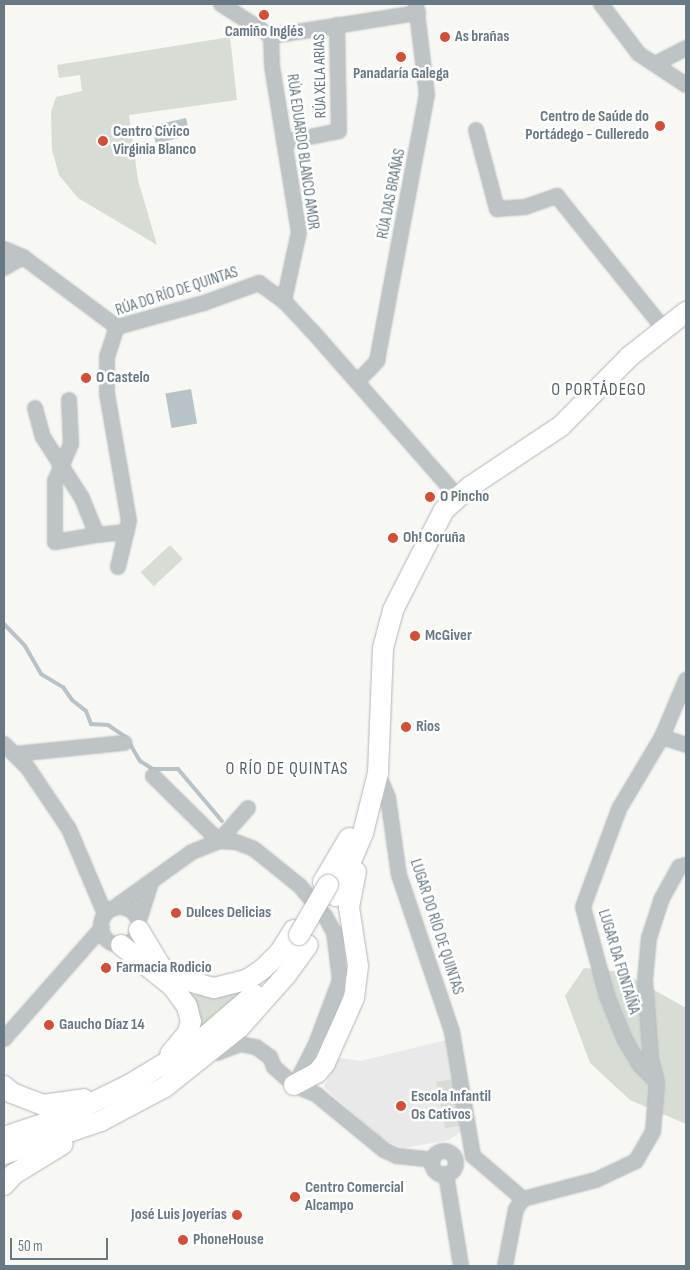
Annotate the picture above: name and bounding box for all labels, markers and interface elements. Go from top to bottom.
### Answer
marker: Camiño Inglés [258,9,270,21]
place label: Camiño Inglés [225,22,303,42]
place label: As brañas [455,27,509,47]
marker: As brañas [439,31,451,43]
street label: RÚA XELA ARIAS [311,34,331,118]
marker: Panadaría Galega [395,51,407,63]
place label: Panadaría Galega [353,64,449,84]
street label: RÚA EDUARDO BLANCO AMOR [282,73,322,231]
place label: Centro de Saúde do Portádego - Culleredo [525,107,649,145]
marker: Centro de Saúde do Portádego - Culleredo [653,119,667,133]
place label: Centro Cívico Virginia Blanco [113,122,196,160]
marker: Centro Cívico Virginia Blanco [97,135,109,147]
street label: RÚA DAS BRAÑAS [374,147,410,241]
street label: RÚA DO RÍO DE QUINTAS [113,263,241,321]
place label: O Castelo [96,368,150,388]
marker: O Castelo [80,372,92,384]
district label: O PORTÁDEGO [550,379,648,401]
place label: O Pincho [440,487,489,507]
marker: O Pincho [424,491,436,503]
place label: Oh! Coruña [403,528,465,548]
marker: Oh! Coruña [387,532,399,544]
place label: McGiver [425,626,472,646]
marker: McGiver [409,630,421,642]
place label: Rios [416,717,440,737]
marker: Rios [400,721,412,733]
district label: O RÍO DE QUINTAS [223,758,351,780]
street label: LUGAR DO RÍO DE QUINTAS [405,857,467,997]
place label: Dulces Delicias [186,903,271,923]
marker: Dulces Delicias [170,907,182,919]
street label: LUGAR DA FONTAÍÑA [593,907,643,1017]
place label: Farmacia Rodicio [116,958,212,978]
marker: Farmacia Rodicio [100,962,112,974]
place label: Gaucho Díaz 14 [59,1015,145,1035]
marker: Gaucho Díaz 14 [43,1019,55,1031]
place label: Escola Infantil Os Cativos [411,1087,491,1125]
marker: Escola Infantil Os Cativos [395,1100,407,1112]
place label: Centro Comercial Alcampo [305,1178,404,1216]
marker: Centro Comercial Alcampo [289,1191,301,1203]
place label: José Luis Joyerías [131,1205,227,1225]
marker: José Luis Joyerías [231,1209,243,1221]
scale bar [12,1228,110,1260]
place label: PhoneHouse [193,1230,264,1250]
marker: PhoneHouse [177,1234,189,1246]
text: 50 m [18,1237,43,1256]

